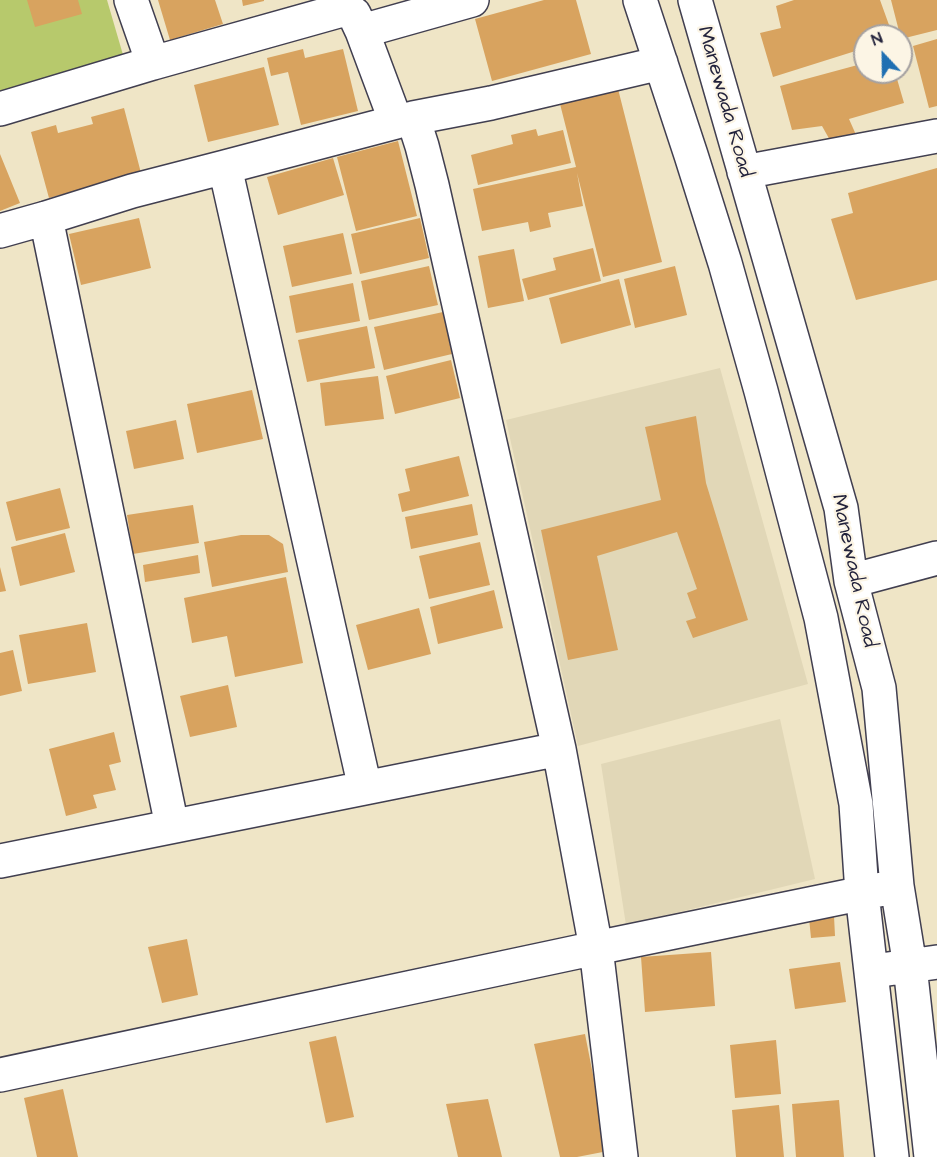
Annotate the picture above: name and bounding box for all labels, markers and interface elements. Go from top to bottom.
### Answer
street label: Manewada Road [690,24,758,180]
north arrow [853,24,913,84]
text: N [868,27,886,51]
street label: Manewada Road [824,492,882,650]

